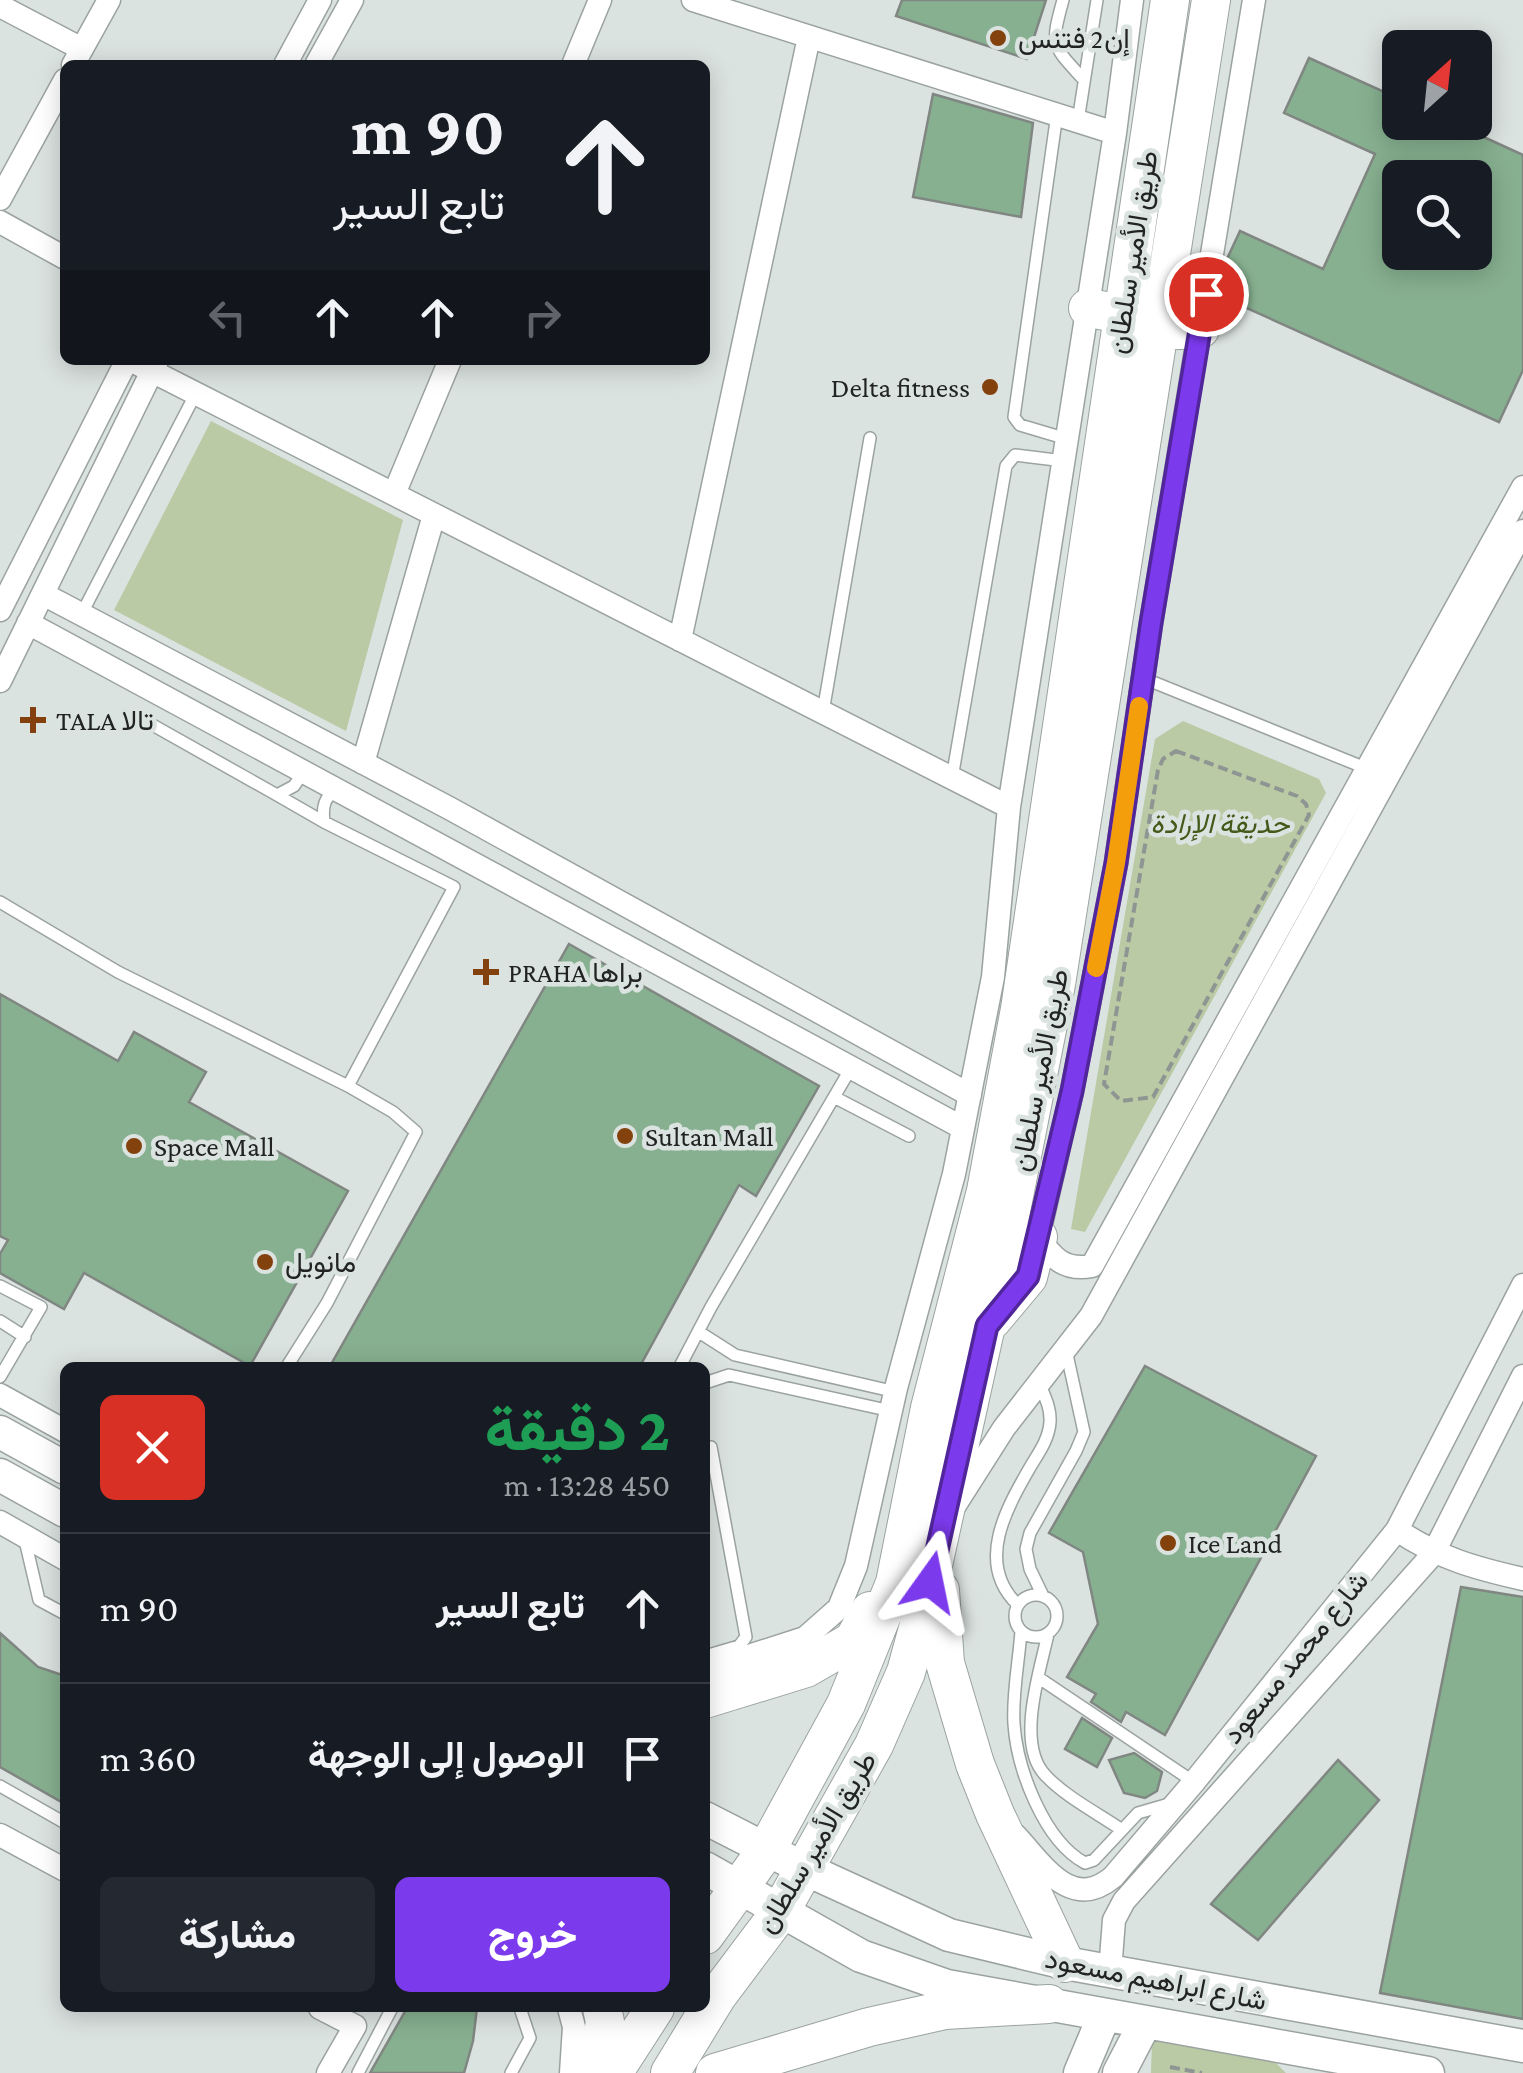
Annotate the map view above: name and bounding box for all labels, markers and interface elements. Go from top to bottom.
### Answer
place label: إن2 فتنس [1018,23,1130,57]
marker: إن2 فتنس [987,27,1009,49]
north arrow [1382,30,1492,140]
map controls [1382,30,1492,270]
text: 90 m [352,91,505,169]
icon: ahead [540,100,670,230]
street label: طريق الأمير سلطان [1100,148,1166,356]
button: search [1382,160,1492,270]
text: تابع السير [333,179,505,229]
pin [1164,252,1249,337]
icon: arrive [1179,267,1234,322]
icon: left [200,290,255,345]
icon: ahead [305,290,360,345]
icon: ahead [410,290,465,345]
icon: right [515,290,570,345]
place label: Delta fitness [831,372,970,403]
marker: Delta fitness [979,376,1001,398]
place label: TALA تالا [56,705,154,736]
marker: TALA تالا [20,707,46,733]
park label: حديقة الإرادة [1150,808,1291,842]
place label: PRAHA براها [508,957,643,990]
marker: PRAHA براها [473,959,499,985]
street label: طريق الأمير سلطان [1004,966,1076,1174]
place label: Sultan Mall [645,1121,774,1152]
marker: Sultan Mall [614,1125,636,1147]
place label: Space Mall [154,1131,275,1162]
marker: Space Mall [123,1135,145,1157]
place label: مانويل [285,1247,356,1280]
marker: مانويل [254,1251,276,1273]
button: close [100,1395,205,1500]
text: 2 دقيقة [485,1396,670,1463]
text: 450 m · 13:28 [504,1467,670,1503]
place label: Ice Land [1188,1528,1282,1559]
position arrow [878,1530,982,1634]
marker: Ice Land [1157,1532,1179,1554]
street label: شارع محمد مسعود [1217,1565,1377,1751]
icon: ahead [615,1581,670,1636]
text: تابع السير [436,1584,585,1626]
text: 90 m [100,1587,178,1629]
icon: arrive [615,1731,670,1786]
text: الوصول إلى الوجهة [308,1734,585,1776]
text: 360 m [100,1737,197,1779]
street label: طريق الأمير سلطان [749,1746,884,1939]
button: مشاركة [100,1877,375,1992]
button: خروج [395,1877,670,1992]
street label: شارع ابراهيم مسعود [1042,1943,1269,2019]

